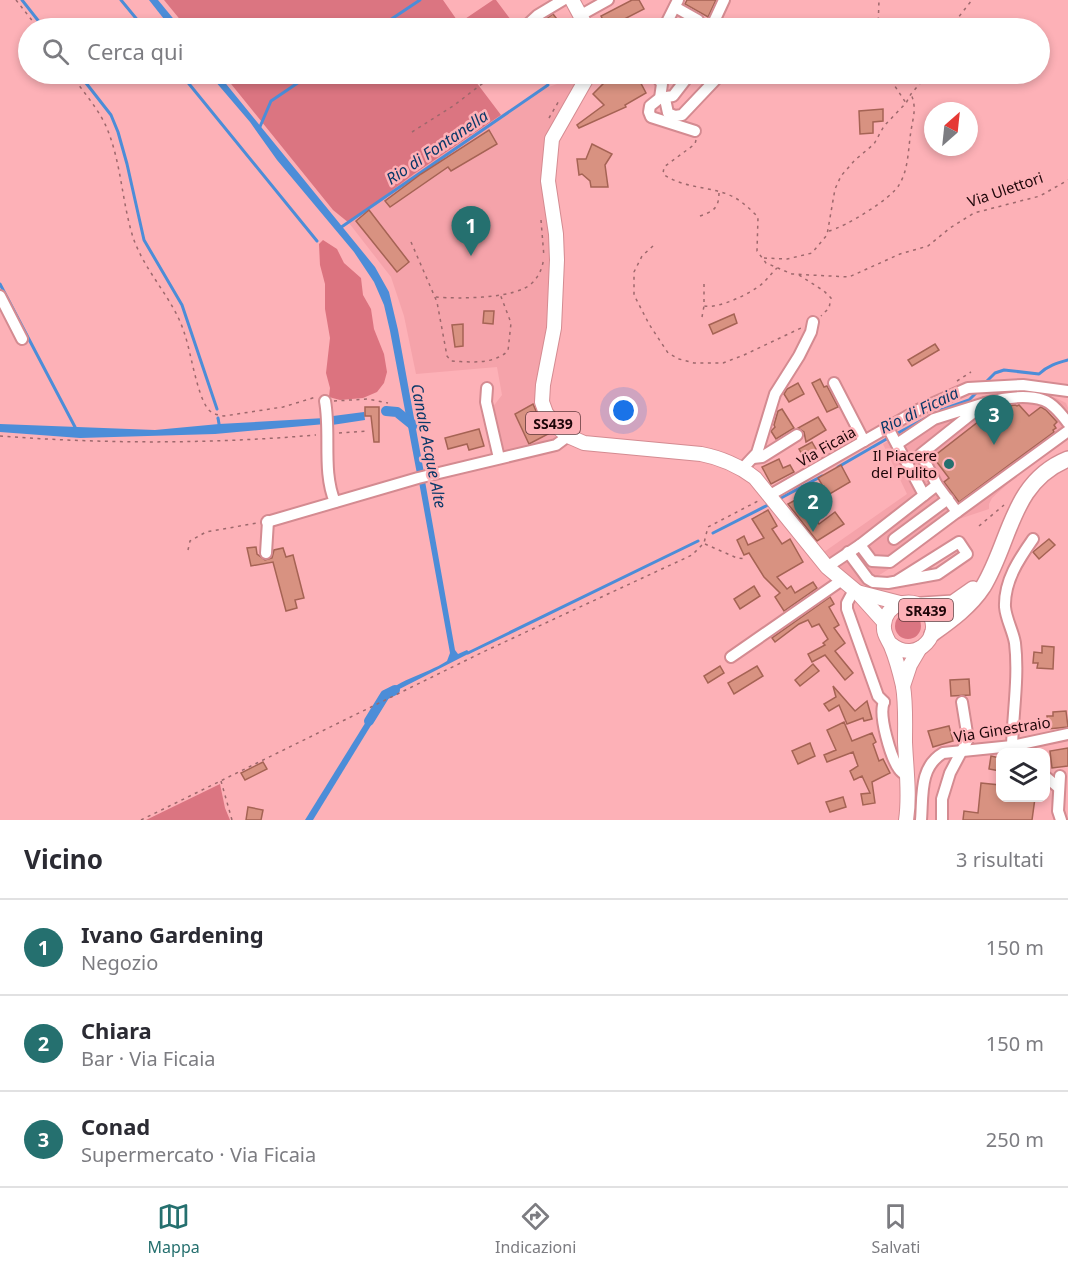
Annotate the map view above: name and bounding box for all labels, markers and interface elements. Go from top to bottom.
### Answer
search box [18,18,1050,84]
icon: search [39,35,72,68]
text: Cerca qui [87,36,183,66]
north arrow [924,102,978,156]
water label: Rio di Fontanella [382,105,492,189]
street label: Via Ulettori [965,167,1045,211]
pin: 1 [452,206,490,256]
water label: Rio di Ficaia [876,381,962,439]
water label: Canale Acque Alte [406,382,452,510]
your location [609,396,638,425]
pin: 3 [974,396,1014,445]
road number: SS439 [526,412,580,434]
street label: Via Ficaia [793,421,859,471]
place label: Il Piacere del Pulito [871,445,937,482]
marker: Il Piacere del Pulito [942,457,956,471]
pin: 2 [794,482,832,532]
road number: SR439 [899,599,953,621]
street label: Via Ginestraio [952,711,1052,747]
map controls [996,748,1050,802]
button: layers [996,748,1050,802]
text: Vicino [24,841,103,877]
text: 3 risultati [956,846,1044,873]
text: Ivano Gardening [81,919,264,949]
text: 1 [38,934,49,961]
text: 150 m [986,934,1044,961]
text: Negozio [81,949,158,976]
text: Chiara [81,1015,152,1045]
text: 2 [38,1030,49,1057]
text: 150 m [986,1030,1044,1057]
text: Bar · Via Ficaia [81,1045,216,1072]
text: Conad [81,1111,150,1141]
text: 3 [38,1126,49,1153]
text: 250 m [986,1126,1044,1153]
text: Supermercato · Via Ficaia [81,1141,316,1168]
tab: Mappa [148,1200,200,1258]
tab: Indicazioni [495,1200,576,1258]
tab: Salvati [871,1200,920,1258]

